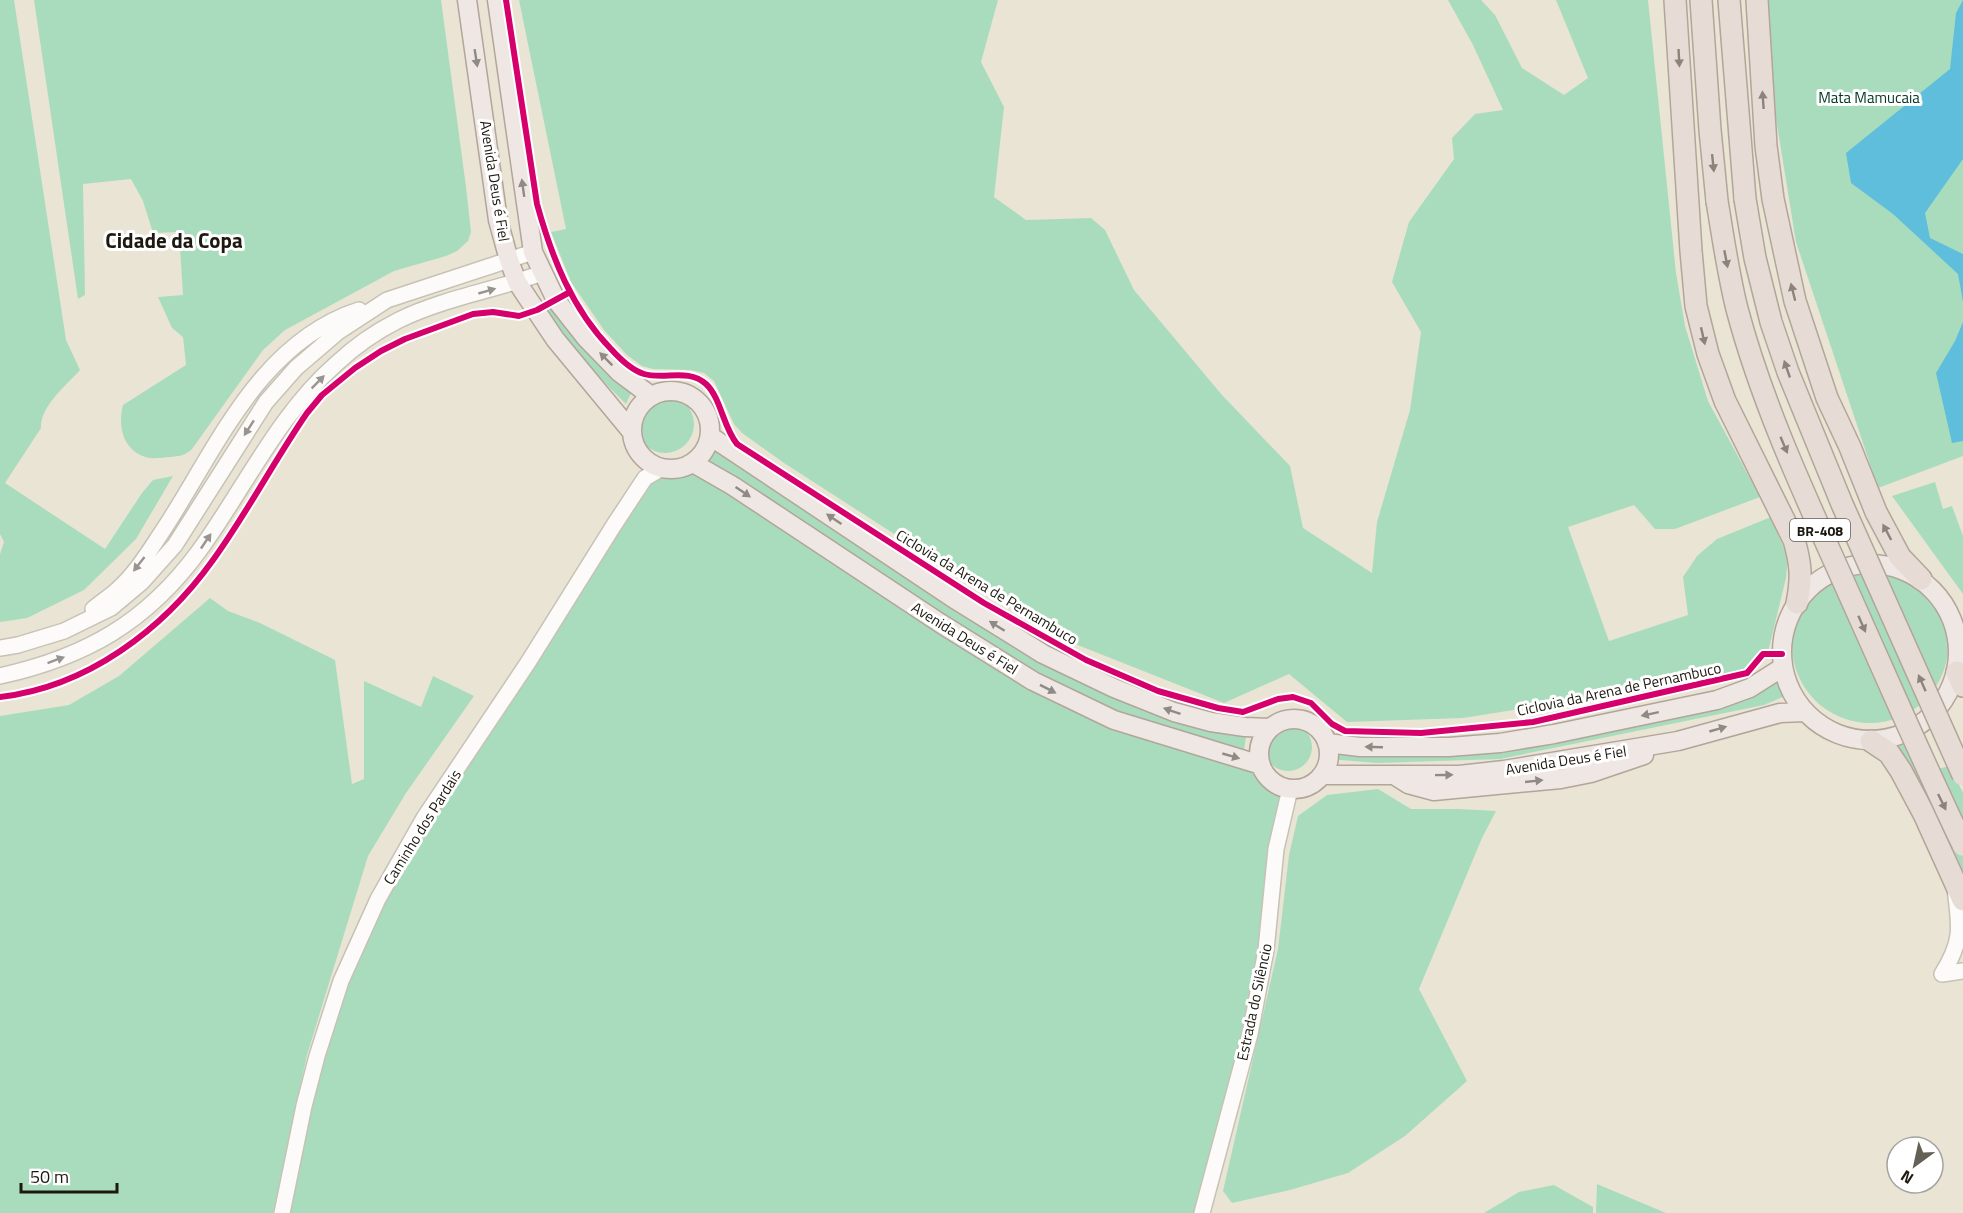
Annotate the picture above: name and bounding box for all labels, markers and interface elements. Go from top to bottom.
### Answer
one-way arrow [472,48,481,67]
one-way arrow [1674,49,1684,68]
park label: Mata Mamucaia [1818,86,1920,109]
one-way arrow [1758,91,1768,110]
street label: Avenida Deus é Fiel [474,119,516,243]
one-way arrow [1708,154,1718,173]
one-way arrow [519,178,528,197]
district label: Cidade da Copa [105,224,243,256]
one-way arrow [1722,250,1732,268]
one-way arrow [1787,283,1797,302]
one-way arrow [478,286,496,295]
one-way arrow [1699,327,1709,345]
one-way arrow [599,352,613,366]
one-way arrow [1782,360,1791,378]
one-way arrow [310,375,324,389]
one-way arrow [244,420,255,436]
one-way arrow [1780,436,1789,454]
one-way arrow [735,486,751,497]
one-way arrow [826,513,842,525]
road number: BR-408 [1790,519,1850,541]
street label: Ciclovia da Arena de Pernambuco [892,523,1082,651]
one-way arrow [1882,523,1892,540]
one-way arrow [200,533,212,549]
one-way arrow [133,556,146,572]
street label: Avenida Deus é Fiel [907,596,1023,680]
one-way arrow [1857,615,1867,633]
one-way arrow [989,620,1005,631]
one-way arrow [47,654,65,664]
street label: Ciclovia da Arena de Pernambuco [1515,656,1723,722]
one-way arrow [1917,675,1926,692]
one-way arrow [1040,684,1057,694]
one-way arrow [1163,705,1181,715]
one-way arrow [1641,710,1660,719]
one-way arrow [1709,724,1727,733]
street label: Avenida Deus é Fiel [1504,739,1628,781]
one-way arrow [1365,742,1384,752]
one-way arrow [1222,752,1240,761]
street label: Caminho dos Pardais [377,765,467,889]
one-way arrow [1434,770,1453,780]
one-way arrow [1524,777,1543,786]
one-way arrow [1937,793,1946,810]
street label: Estrada do Silêncio [1230,941,1278,1063]
north arrow [1885,1135,1945,1195]
scale bar [21,1156,117,1194]
text: 50 m [30,1163,69,1190]
text: N [1896,1164,1918,1191]

